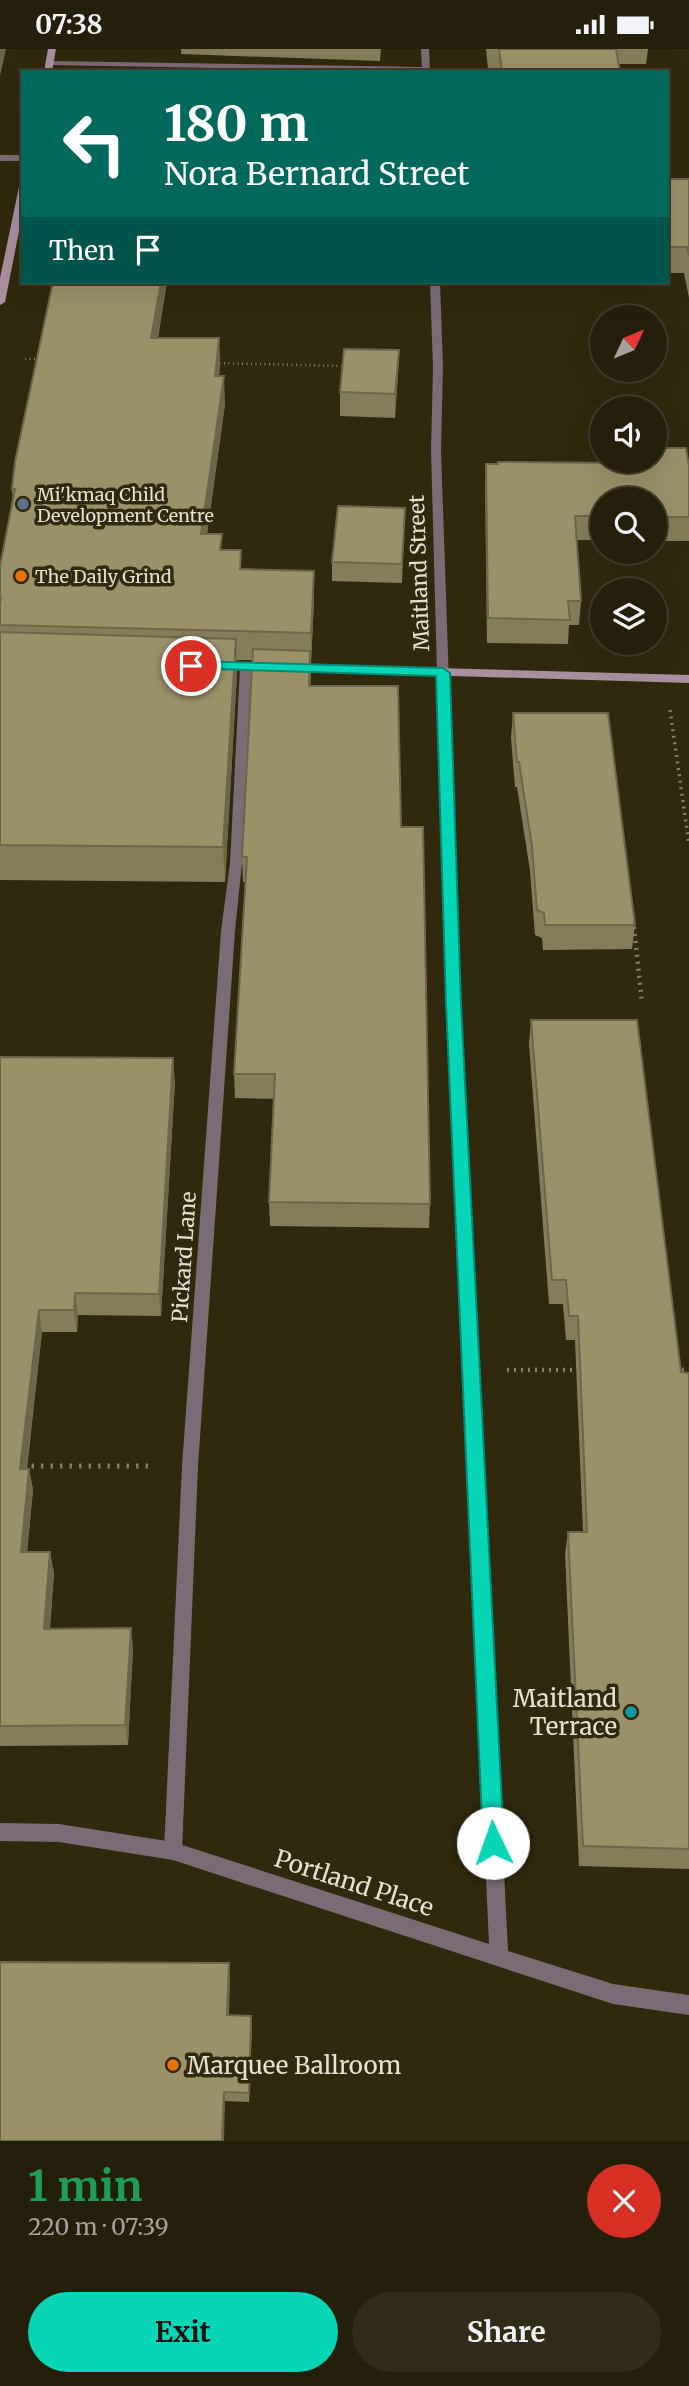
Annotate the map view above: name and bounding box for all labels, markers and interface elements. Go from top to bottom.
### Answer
text: 07:38 [35,8,103,41]
text: 180 m [164,93,309,154]
icon: left [49,98,140,189]
text: Nora Bernard Street [164,154,469,194]
icon: arrive [129,231,167,269]
text: Then [49,234,115,267]
north arrow [590,305,667,381]
map controls [590,305,667,655]
button: sound [590,396,667,473]
place label: Mi'kmaq Child Development Centre [37,483,214,527]
button: search [590,487,667,564]
street label: Maitland Street [403,494,435,652]
marker: Mi'kmaq Child Development Centre [15,496,31,512]
place label: The Daily Grind [35,565,172,588]
marker: The Daily Grind [13,568,29,584]
button: layers [590,578,667,655]
pin [161,636,221,696]
icon: arrive [172,647,210,685]
street label: Pickard Lane [166,1191,202,1323]
place label: Maitland Terrace [513,1683,617,1742]
marker: Maitland Terrace [623,1704,639,1720]
position arrow [456,1806,530,1880]
street label: Portland Place [271,1843,437,1923]
place label: Marquee Ballroom [187,2050,401,2081]
marker: Marquee Ballroom [165,2057,181,2073]
text: 1 min [28,2160,142,2212]
button: close [587,2164,661,2238]
text: 220 m · 07:39 [28,2212,169,2241]
button: Exit [28,2292,338,2372]
button: Share [352,2292,661,2372]

